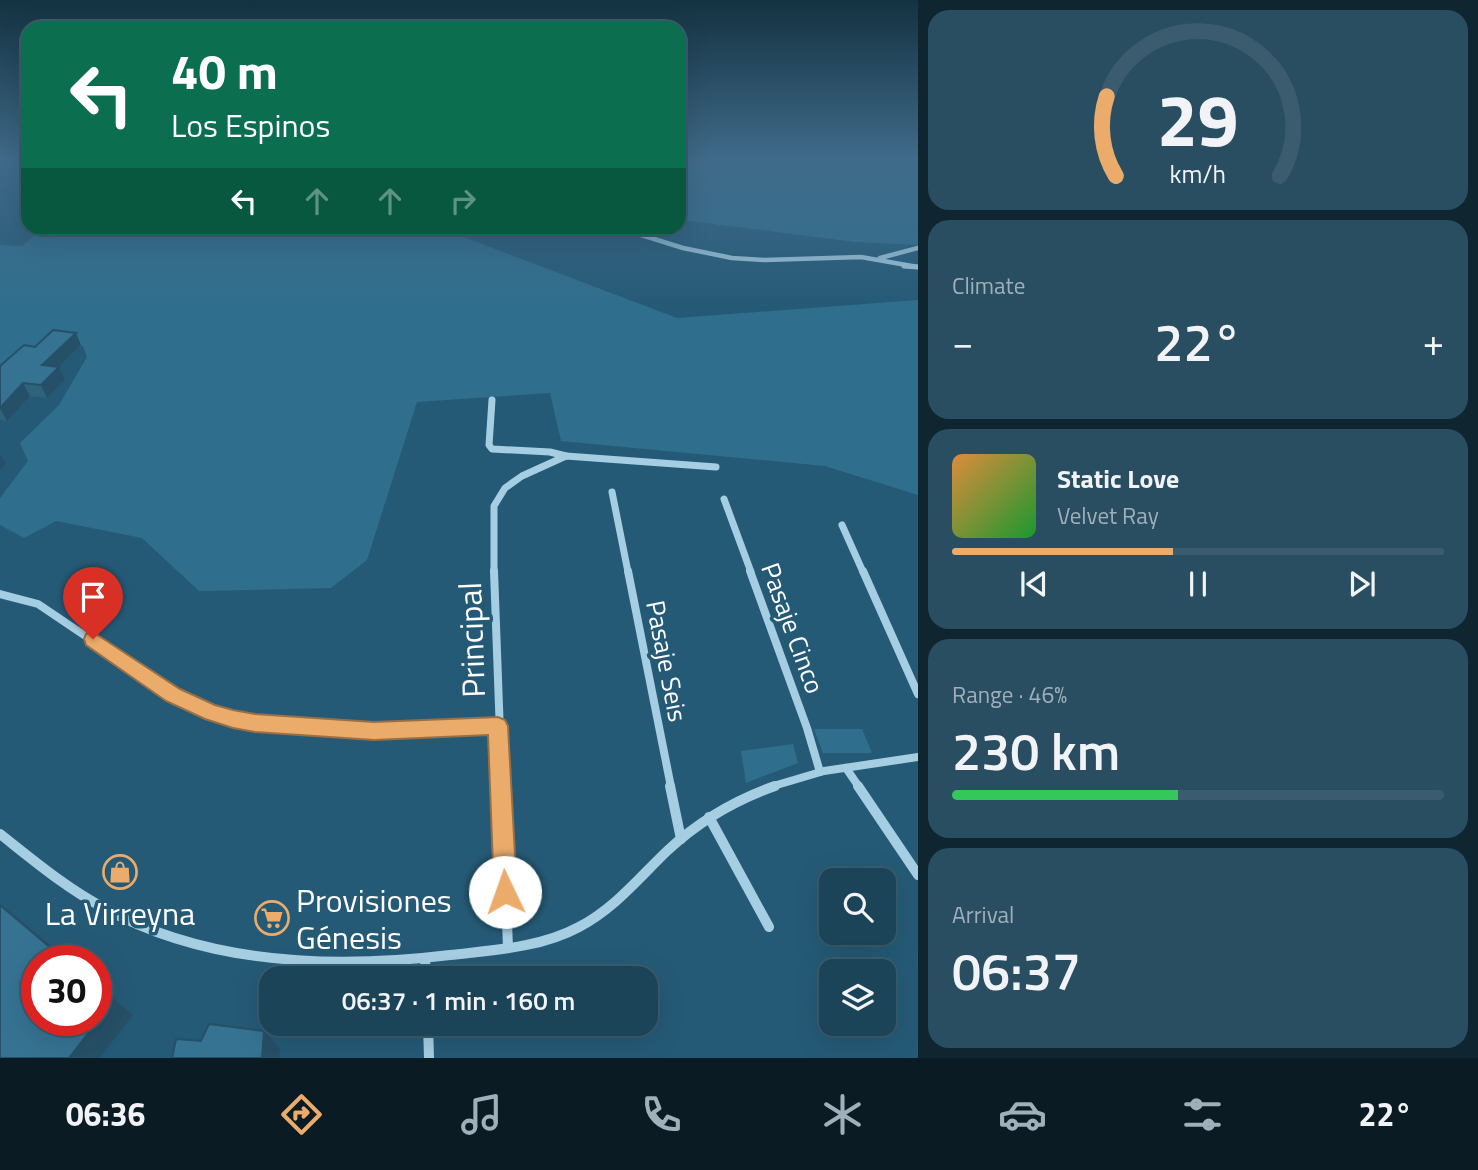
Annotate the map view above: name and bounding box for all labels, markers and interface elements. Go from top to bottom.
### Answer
text: 40 m [171,33,278,108]
icon: left [56,49,147,140]
text: 29 [1157,64,1239,174]
text: Los Espinos [171,101,330,149]
text: km/h [1170,155,1226,193]
icon: left [225,182,263,220]
icon: ahead [298,182,336,220]
icon: ahead [371,182,409,220]
icon: right [444,182,482,220]
text: Climate [952,268,1025,303]
text: 22° [1154,302,1242,381]
text: − [952,313,973,371]
text: + [1423,313,1444,371]
text: Static Love [1057,459,1179,498]
text: Velvet Ray [1057,498,1159,533]
street label: Pasaje Cinco [751,557,835,699]
icon: previous [1015,565,1053,603]
icon: pause [1179,565,1217,603]
icon: next [1343,565,1381,603]
pin [63,567,123,639]
icon: arrive [74,578,112,616]
street label: Principal [445,581,497,699]
street label: Pasaje Seis [636,597,698,725]
text: Range · 46% [952,677,1067,712]
text: 230 km [952,711,1120,790]
shop icon: La Virreyna [101,853,139,891]
position arrow [468,855,542,929]
map controls [819,868,896,1036]
button: search [819,868,896,945]
place label: Provisiones Génesis [296,876,452,961]
place label: La Virreyna [45,889,195,937]
text: Arrival [952,897,1014,932]
supermarket icon: Provisiones Génesis [253,899,291,937]
text: 06:37 [952,931,1081,1010]
speed limit sign: 30 [21,945,112,1036]
button: layers [819,959,896,1036]
text: 06:37 · 1 min · 160 m [342,981,575,1020]
text: 06:36 [66,1090,146,1138]
icon: directions [277,1090,326,1139]
icon: music [457,1090,506,1139]
icon: phone [637,1090,686,1139]
icon: climate [818,1090,867,1139]
icon: car [998,1090,1047,1139]
icon: filters [1178,1090,1227,1139]
text: 22° [1358,1090,1412,1138]

